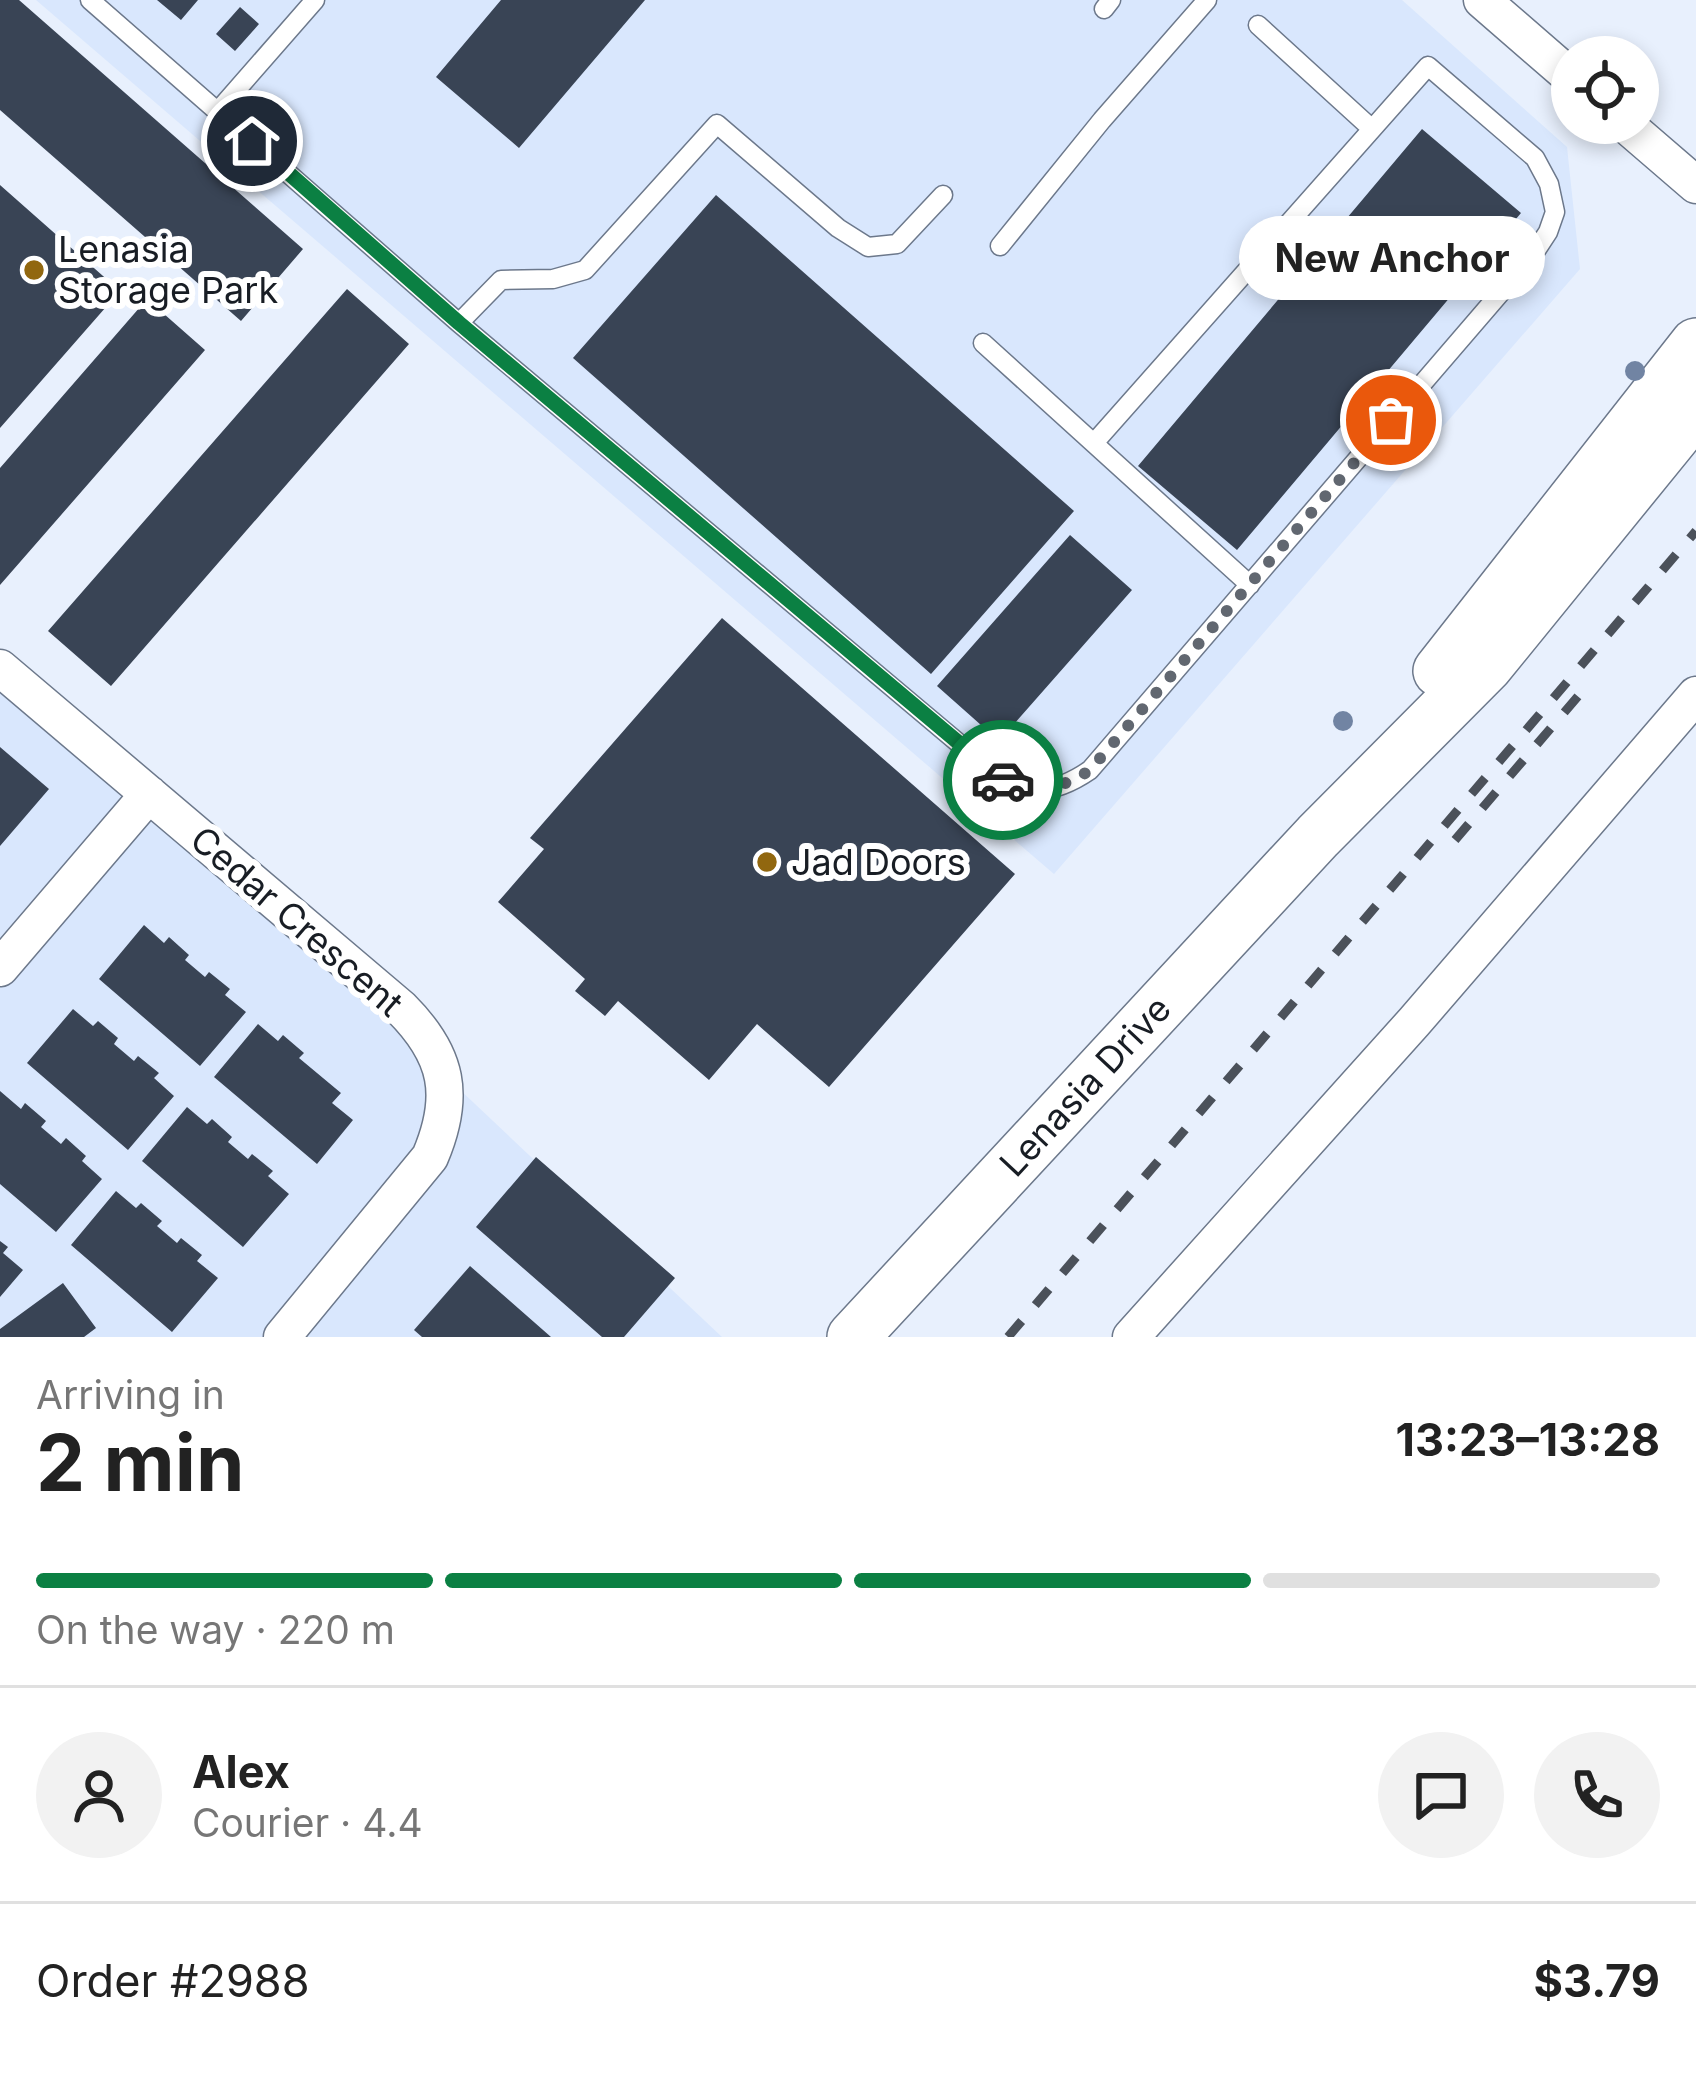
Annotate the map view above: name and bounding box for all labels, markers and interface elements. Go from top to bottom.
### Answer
map controls [1551,36,1659,144]
button: locate [1551,36,1659,144]
pin [201,90,303,192]
icon: home [219,108,285,174]
callout: New Anchor [1238,216,1544,300]
place label: Lenasia Storage Park [58,227,278,312]
text: New Anchor [1274,234,1510,281]
marker: Lenasia Storage Park [21,257,47,283]
pin [1340,369,1442,471]
icon: bag [1358,387,1424,453]
courier [943,720,1063,840]
icon: car [970,747,1036,813]
street label: Cedar Crescent [182,817,412,1025]
place label: Jad Doors [791,840,966,884]
marker: Jad Doors [754,849,780,875]
street label: Lenasia Drive [990,987,1180,1185]
text: Arriving in [36,1371,225,1418]
text: 13:23–13:28 [1396,1412,1660,1467]
text: 2 min [36,1415,244,1510]
text: On the way · 220 m [36,1606,395,1653]
button: person [36,1732,162,1858]
button: chat [1378,1732,1504,1858]
button: phone [1534,1732,1660,1858]
text: Alex [192,1744,290,1799]
text: Courier · 4.4 [192,1799,423,1846]
text: Order #2988 [36,1953,310,2008]
text: $3.79 [1534,1953,1660,2008]

